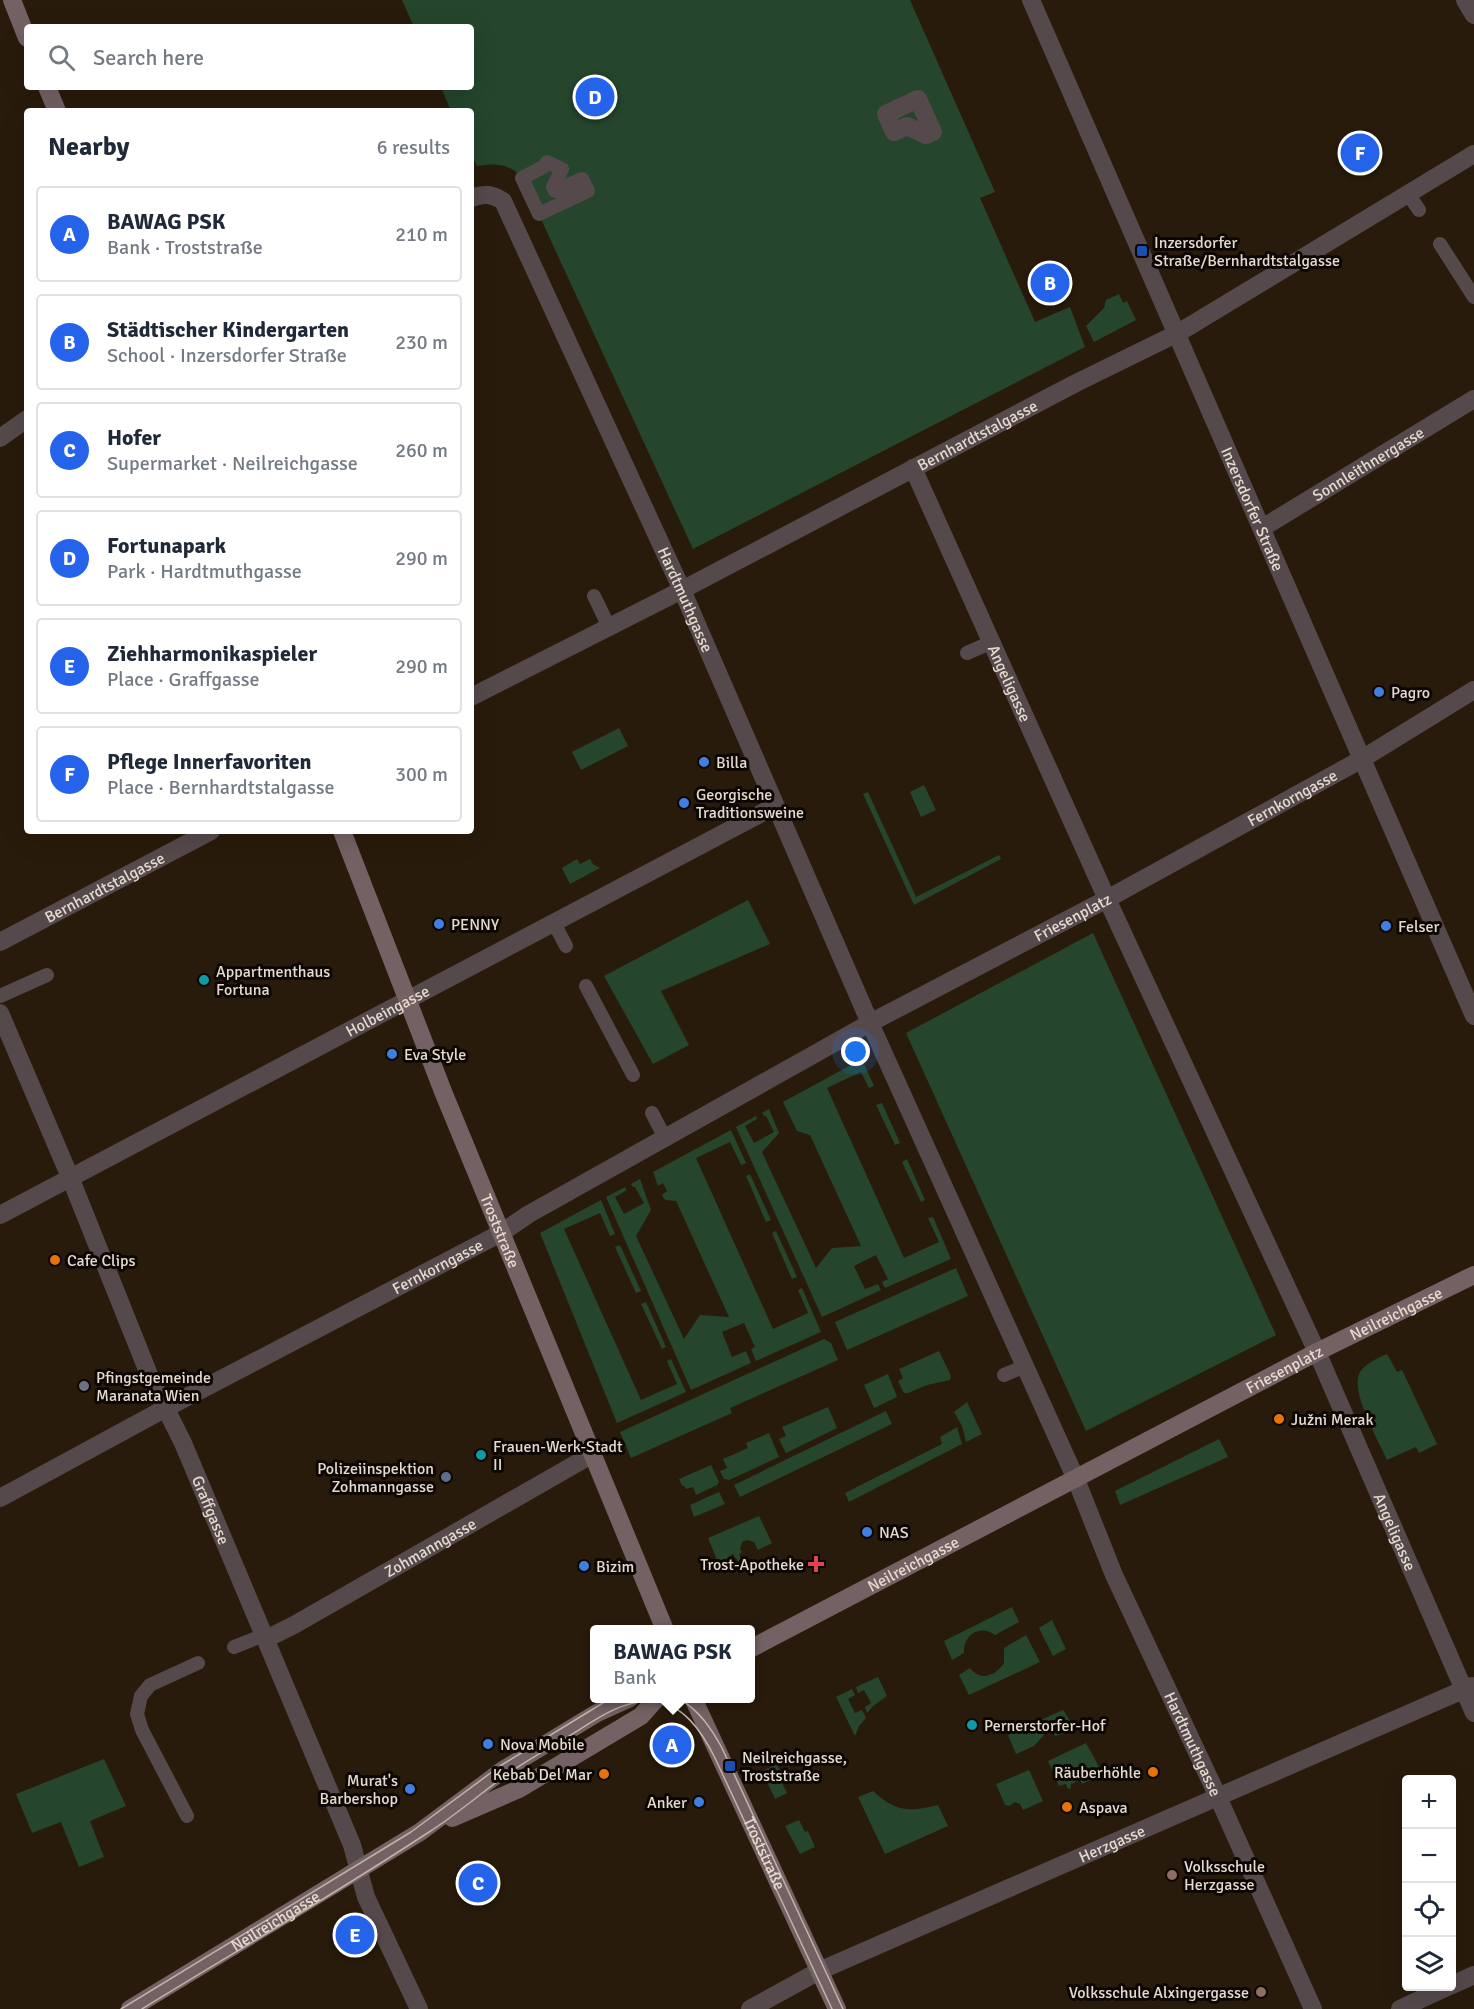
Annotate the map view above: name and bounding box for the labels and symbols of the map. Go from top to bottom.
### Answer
pin: D [576,74,614,120]
pin: F [1340,130,1380,176]
place label: Inzersdorfer Straße/Bernhardtstalgasse [1154,233,1340,271]
marker: Inzersdorfer Straße/Bernhardtstalgasse [1135,244,1149,258]
pin: B [1030,260,1070,306]
street label: Bernhardtstalgasse [914,396,1041,476]
street label: Sonnleithnergasse [1309,423,1428,506]
street label: Inzersdorfer Straße [1216,444,1288,574]
street label: Hardtmuthgasse [653,544,717,656]
street label: Angeligasse [983,642,1035,725]
place label: Pagro [1391,683,1430,703]
marker: Pagro [1372,685,1386,699]
place label: Billa [716,753,747,773]
marker: Billa [697,755,711,769]
street label: Fernkorngasse [1244,766,1341,831]
place label: Georgische Traditionsweine [696,785,804,823]
marker: Georgische Traditionsweine [677,796,691,810]
street label: Bernhardtstalgasse [41,848,168,928]
street label: Friesenplatz [1031,890,1115,946]
place label: PENNY [451,915,499,935]
marker: PENNY [432,917,446,931]
place label: Felser [1398,917,1440,937]
marker: Felser [1379,919,1393,933]
place label: Appartmenthaus Fortuna [216,962,330,1000]
marker: Appartmenthaus Fortuna [197,973,211,987]
street label: Holbeingasse [342,981,433,1042]
your location [841,1037,870,1066]
place label: Eva Style [404,1045,466,1065]
marker: Eva Style [385,1047,399,1061]
street label: Troststraße [475,1191,524,1271]
street label: Fernkorngasse [389,1235,487,1299]
place label: Cafe Clips [67,1251,136,1271]
marker: Cafe Clips [48,1253,62,1267]
street label: Neilreichgasse [1347,1283,1446,1345]
street label: Friesenplatz [1243,1342,1326,1399]
place label: Pfingstgemeinde Maranata Wien [96,1368,211,1406]
marker: Pfingstgemeinde Maranata Wien [77,1379,91,1393]
place label: Južni Merak [1291,1410,1374,1430]
marker: Južni Merak [1272,1412,1286,1426]
place label: Frauen-Werk-Stadt II [493,1437,623,1475]
marker: Frauen-Werk-Stadt II [474,1448,488,1462]
place label: Polizeiinspektion Zohmanngasse [317,1459,434,1497]
marker: Polizeiinspektion Zohmanngasse [439,1470,453,1484]
street label: Graffgasse [187,1473,234,1548]
street label: Angeligasse [1369,1490,1420,1574]
street label: Zohmanngasse [381,1514,480,1582]
place label: NAS [879,1523,909,1543]
marker: NAS [860,1525,874,1539]
street label: Neilreichgasse [864,1532,963,1597]
place label: Trost-Apotheke [700,1555,804,1575]
place label: Bizim [596,1557,634,1577]
marker: Trost-Apotheke [809,1557,823,1571]
marker: Bizim [577,1559,591,1573]
street label: Hardtmuthgasse [1159,1689,1225,1800]
place label: Pernerstorfer-Hof [984,1716,1106,1736]
marker: Pernerstorfer-Hof [965,1718,979,1732]
pin: A [652,1722,692,1768]
place label: Nova Mobile [500,1735,584,1755]
marker: Nova Mobile [481,1737,495,1751]
place label: Neilreichgasse, Troststraße [742,1748,847,1786]
marker: Neilreichgasse, Troststraße [723,1759,737,1773]
place label: Räuberhöhle [1054,1763,1141,1783]
place label: Kebab Del Mar [493,1765,592,1785]
marker: Räuberhöhle [1146,1765,1160,1779]
marker: Kebab Del Mar [597,1767,611,1781]
place label: Murat's Barbershop [319,1771,398,1809]
marker: Murat's Barbershop [403,1782,417,1796]
place label: Anker [647,1793,687,1813]
marker: Anker [692,1795,706,1809]
place label: Aspava [1079,1798,1128,1818]
marker: Aspava [1060,1800,1074,1814]
street label: Troststraße [738,1814,789,1893]
street label: Herzgasse [1076,1821,1148,1867]
place label: Volksschule Herzgasse [1184,1857,1265,1895]
pin: C [458,1860,498,1906]
marker: Volksschule Herzgasse [1165,1868,1179,1882]
street label: Neilreichgasse [227,1887,324,1956]
pin: E [336,1912,374,1958]
place label: Volksschule Alxingergasse [1069,1983,1249,2003]
marker: Volksschule Alxingergasse [1254,1985,1268,1999]

